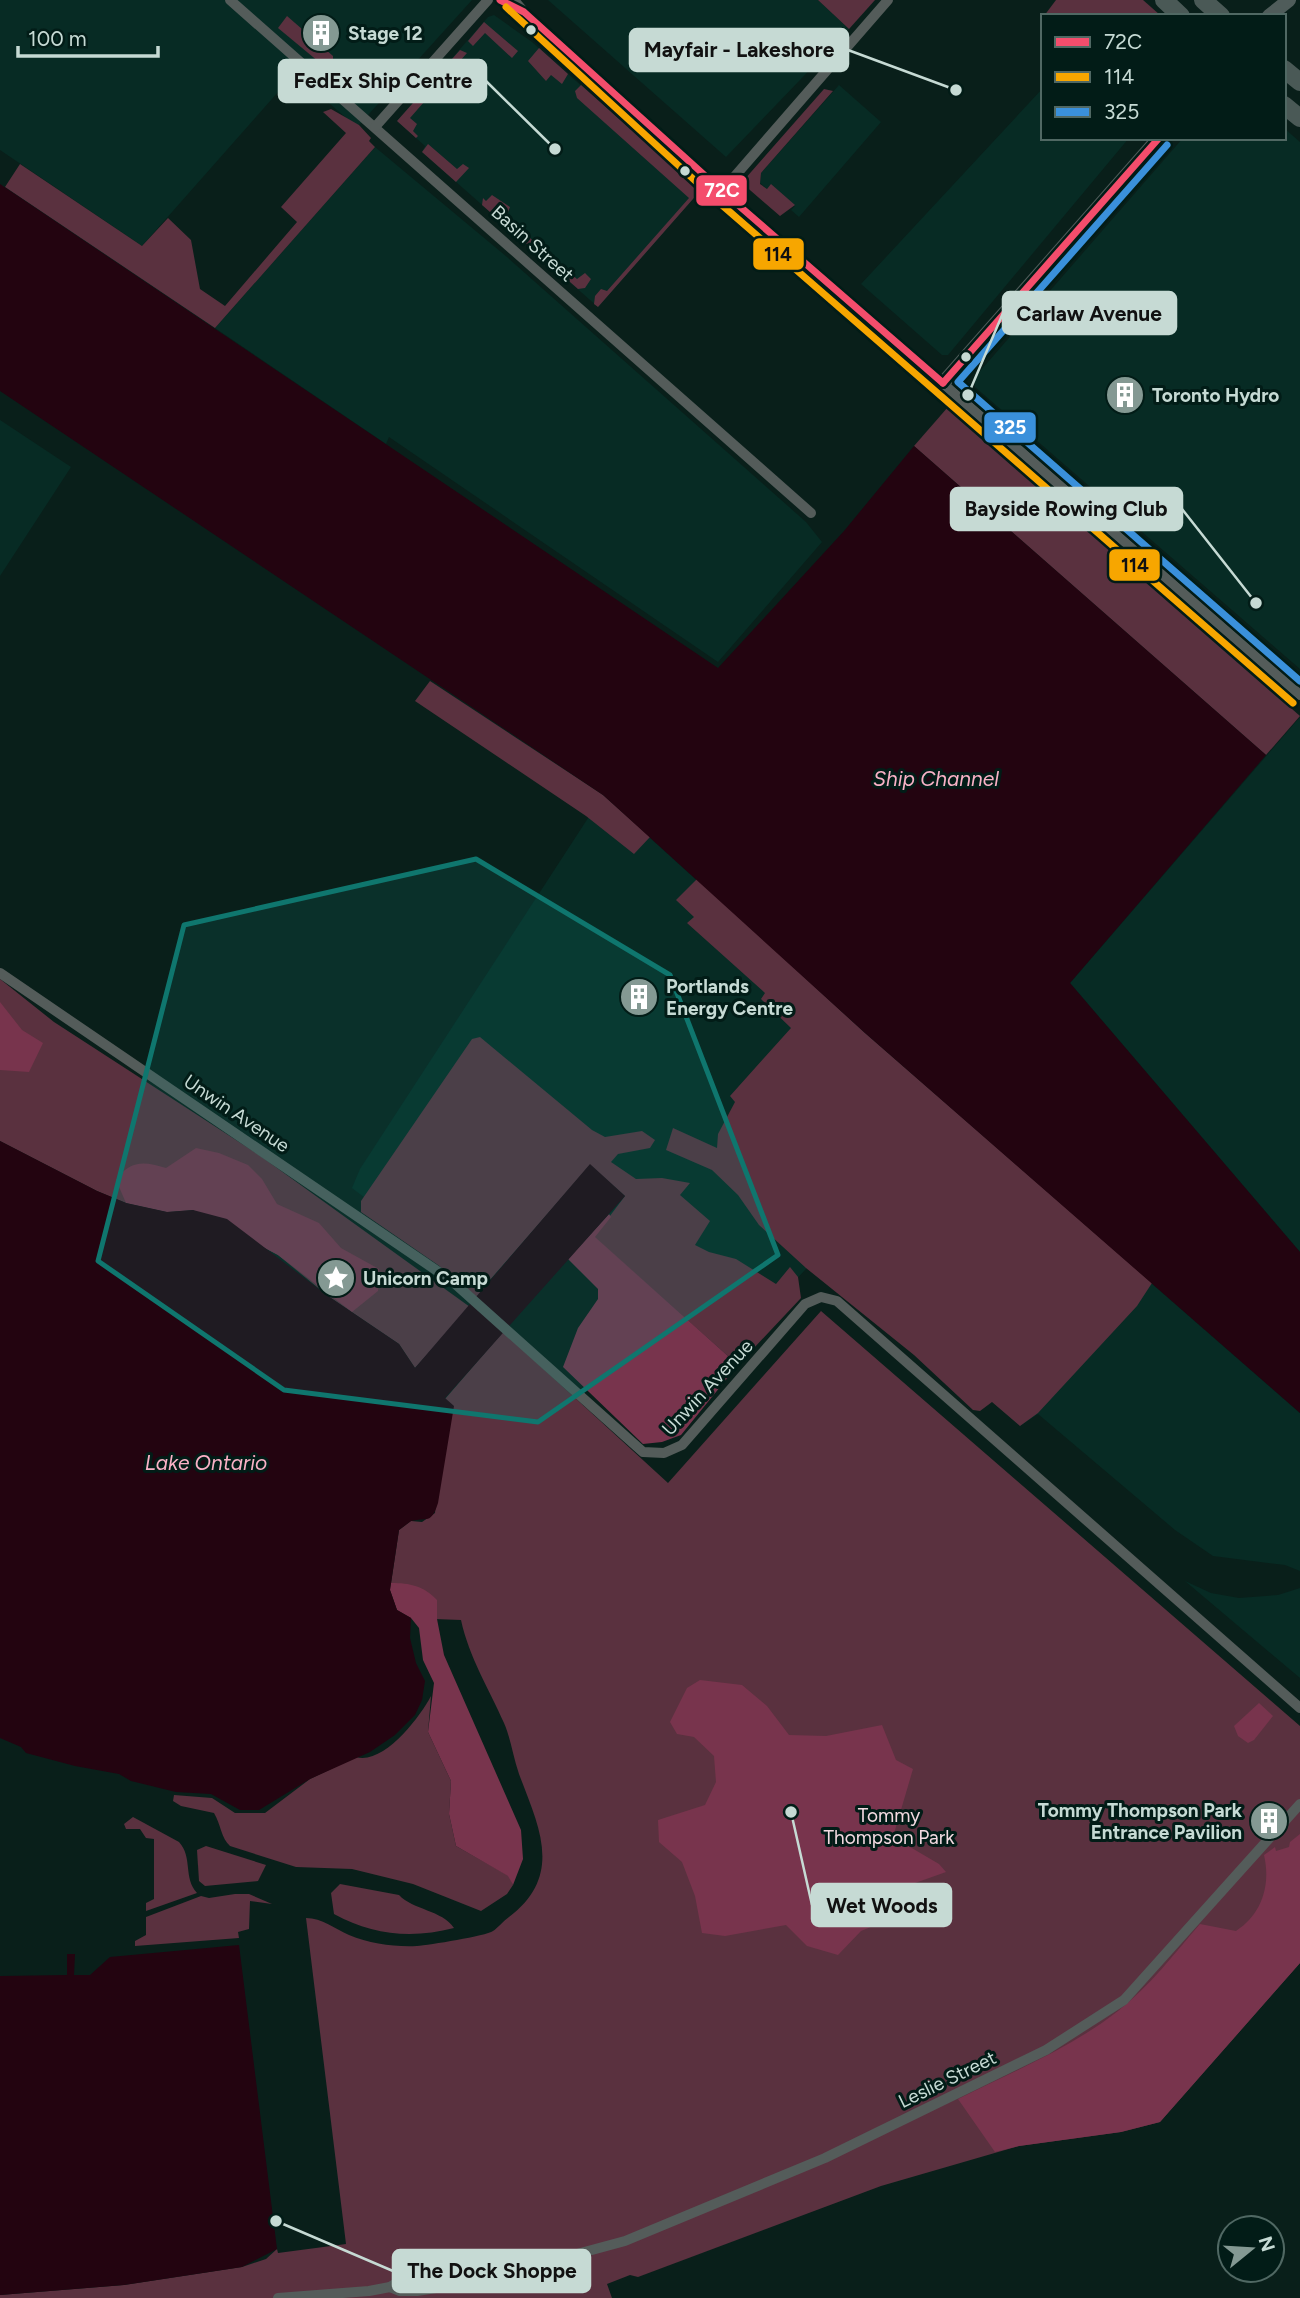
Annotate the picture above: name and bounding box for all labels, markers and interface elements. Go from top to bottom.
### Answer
building icon: Stage 12 [300,12,342,54]
scale bar [18,14,158,58]
legend [1041,14,1286,140]
place label: Stage 12 [348,22,423,45]
unlabelled marker [524,23,538,37]
text: 100 m [28,26,87,51]
callout: Mayfair - Lakeshore [630,29,848,71]
text: 72C [1104,29,1142,54]
text: Mayfair - Lakeshore [644,37,835,62]
callout: FedEx Ship Centre [279,60,486,102]
text: 114 [1104,64,1134,89]
text: FedEx Ship Centre [294,68,473,93]
text: 325 [1104,99,1139,124]
unlabelled marker [678,164,692,178]
line badge: 72C [695,174,748,207]
text: 72C [704,179,740,202]
street label: Basin Street [487,200,579,286]
line badge: 114 [752,237,805,271]
text: 114 [764,243,792,266]
callout: Carlaw Avenue [1003,292,1176,334]
text: Carlaw Avenue [1016,301,1162,326]
unlabelled marker [959,350,973,364]
building icon: Toronto Hydro [1104,374,1146,416]
place label: Toronto Hydro [1152,384,1279,407]
line badge: 325 [983,411,1037,444]
text: 325 [994,416,1026,439]
callout: Bayside Rowing Club [951,488,1182,530]
text: Bayside Rowing Club [965,496,1167,521]
line badge: 114 [1108,548,1161,582]
text: 114 [1121,554,1149,577]
water label: Ship Channel [873,766,999,791]
place label: Portlands Energy Centre [666,975,794,1020]
building icon: Portlands Energy Centre [618,976,660,1018]
street label: Unwin Avenue [179,1070,294,1157]
place icon: Unicorn Camp [315,1257,357,1299]
place label: Unicorn Camp [363,1267,488,1290]
street label: Unwin Avenue [657,1335,758,1440]
water label: Lake Ontario [145,1450,267,1475]
place label: Tommy Thompson Park Entrance Pavilion [1038,1799,1243,1844]
building icon: Tommy Thompson Park Entrance Pavilion [1248,1800,1290,1842]
park label: Tommy Thompson Park [824,1804,955,1849]
callout: Wet Woods [812,1884,951,1926]
text: Wet Woods [826,1893,938,1918]
street label: Leslie Street [895,2046,1000,2113]
north arrow [1216,2214,1286,2284]
text: N [1253,2233,1280,2254]
callout: The Dock Shoppe [393,2250,590,2292]
text: The Dock Shoppe [407,2258,577,2283]

